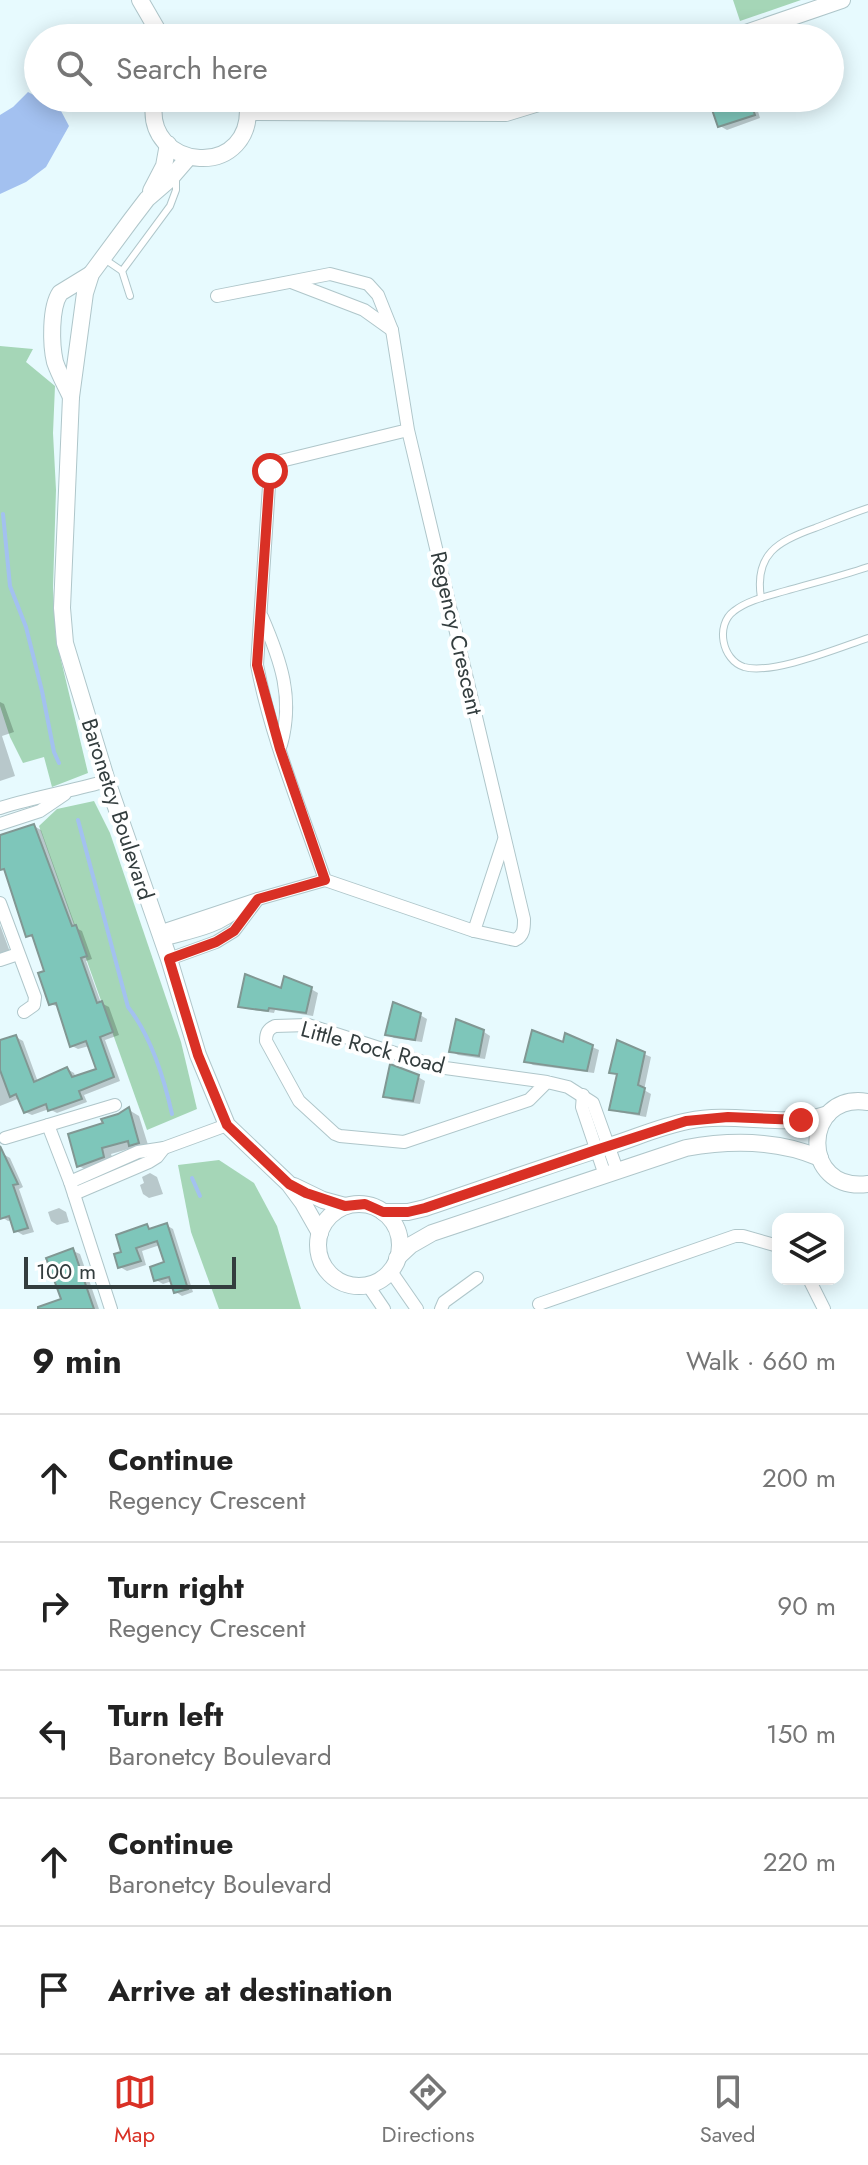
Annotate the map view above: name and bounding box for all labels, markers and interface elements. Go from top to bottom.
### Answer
search box [24,24,844,112]
icon: search [52,46,96,90]
text: Search here [116,47,268,90]
route start [252,453,288,489]
street label: Regency Crescent [423,548,492,719]
street label: Baronetcy Boulevard [74,714,162,904]
street label: Little Rock Road [297,1012,449,1082]
route end [783,1102,819,1138]
map controls [772,1213,844,1285]
button: layers [772,1213,844,1285]
scale bar [24,1253,236,1289]
text: 100 m [36,1255,96,1287]
text: 9 min [32,1337,122,1386]
text: Walk · 660 m [686,1342,836,1380]
text: Continue [108,1438,234,1481]
icon: ahead [32,1456,76,1500]
text: 200 m [762,1459,836,1497]
text: Regency Crescent [108,1481,305,1519]
text: Turn right [108,1566,244,1609]
icon: right [32,1584,76,1628]
text: 90 m [777,1587,836,1625]
text: Regency Crescent [108,1609,305,1647]
text: Turn left [108,1694,223,1737]
icon: left [32,1712,76,1756]
text: 150 m [766,1715,836,1753]
text: Baronetcy Boulevard [108,1737,332,1775]
text: Continue [108,1822,234,1865]
icon: ahead [32,1840,76,1884]
text: 220 m [763,1843,836,1881]
text: Baronetcy Boulevard [108,1865,332,1903]
icon: arrive [32,1968,76,2012]
text: Arrive at destination [108,1969,393,2012]
tab: Map [113,2070,157,2150]
tab: Directions [382,2070,475,2150]
tab: Saved [700,2070,755,2150]

